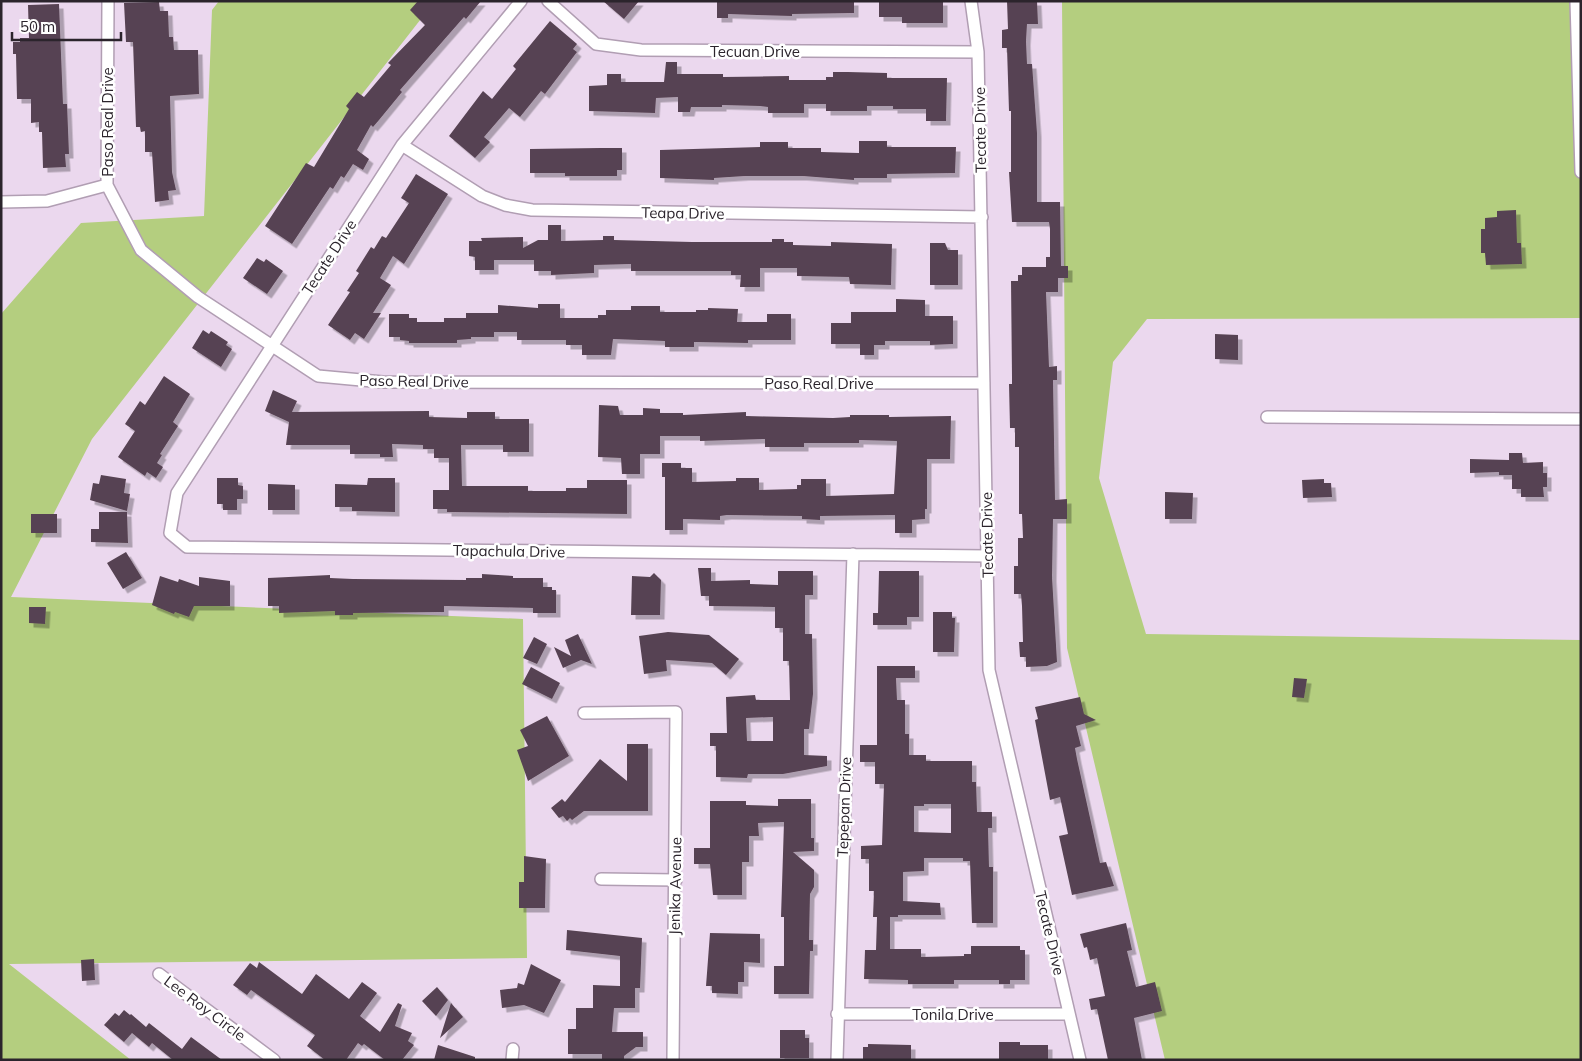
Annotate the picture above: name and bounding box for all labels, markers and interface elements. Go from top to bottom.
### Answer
scale bar [12,10,121,42]
text: 50 m [20,17,55,36]
street label: Tecuan Drive [710,42,800,61]
street label: Paso Real Drive [98,67,117,177]
street label: Tecate Drive [970,87,990,173]
street label: Teapa Drive [641,203,725,223]
street label: Tecate Drive [298,216,360,298]
street label: Paso Real Drive [359,371,469,391]
street label: Paso Real Drive [764,374,874,393]
street label: Tecate Drive [977,492,997,578]
street label: Tapachula Drive [453,541,565,561]
street label: Tepepan Drive [833,757,855,857]
street label: Jenika Avenue [665,837,685,935]
street label: Tecate Drive [1031,889,1069,977]
street label: Lee Roy Circle [160,971,250,1045]
street label: Tonila Drive [912,1005,994,1024]

